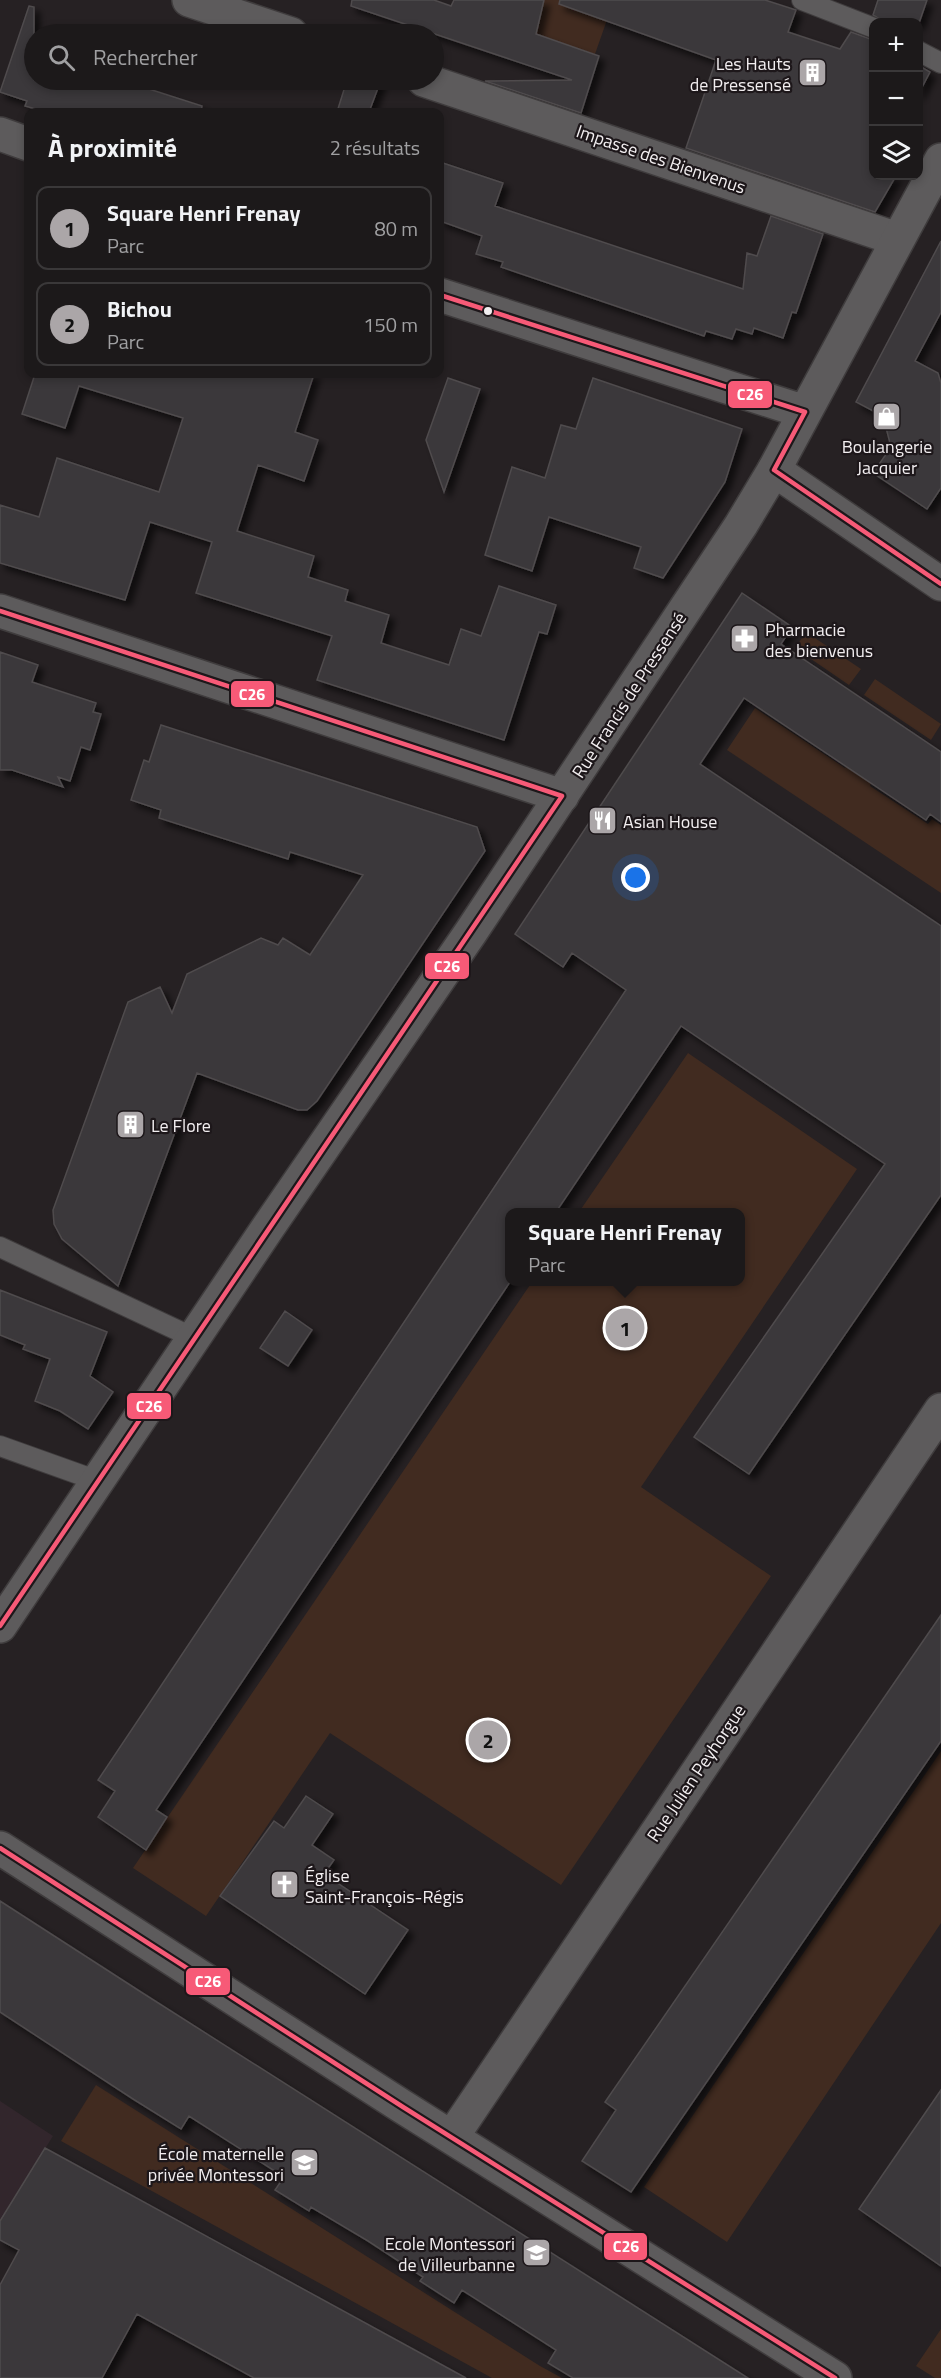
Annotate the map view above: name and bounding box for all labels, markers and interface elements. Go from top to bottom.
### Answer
map controls [869,18,923,180]
button: + [869,18,923,72]
search box [24,24,444,90]
text: Rechercher [93,40,198,74]
icon: search [45,41,78,74]
place label: Les Hauts de Pressensé [690,50,791,98]
building icon: Les Hauts de Pressensé [796,57,828,89]
button: − [869,72,923,126]
street label: Impasse des Bienvenus [573,117,749,201]
button: layers [869,126,923,180]
text: À proximité [48,128,177,167]
text: 2 résultats [330,132,420,163]
text: Square Henri Frenay [107,196,300,230]
text: 1 [64,213,75,244]
text: 80 m [374,213,418,244]
text: Parc [107,230,144,261]
text: Bichou [107,292,172,326]
unlabelled marker [482,305,494,317]
text: 2 [64,309,75,340]
text: 150 m [363,309,418,340]
text: Parc [107,326,144,357]
line badge: C26 [727,380,773,409]
text: C26 [737,382,763,406]
shop icon: Boulangerie Jacquier [871,401,903,433]
place label: Boulangerie Jacquier [842,433,932,481]
street label: Rue Francis de Pressensé [565,607,693,783]
place label: Pharmacie des bienvenus [765,616,873,664]
pharmacy icon: Pharmacie des bienvenus [728,623,760,655]
line badge: C26 [230,680,275,708]
text: C26 [239,682,265,706]
restaurant icon: Asian House [586,805,618,837]
place label: Asian House [623,808,717,835]
your location [621,863,650,892]
line badge: C26 [424,952,470,980]
text: C26 [434,954,460,978]
building icon: Le Flore [114,1109,146,1141]
place label: Le Flore [151,1112,211,1139]
popup [505,1208,745,1286]
text: Square Henri Frenay [528,1215,722,1249]
text: Parc [528,1249,566,1280]
pin: 1 [606,1306,644,1350]
line badge: C26 [126,1392,172,1420]
text: C26 [136,1394,162,1418]
street label: Rue Julien Peyhorgue [640,1699,752,1847]
pin: 2 [468,1718,508,1762]
place label: Église Saint-François-Régis [305,1862,464,1910]
church icon: Église Saint-François-Régis [268,1869,300,1901]
line badge: C26 [185,1967,231,1996]
text: C26 [195,1969,221,1993]
place label: École maternelle privée Montessori [148,2140,284,2188]
school or university icon: École maternelle privée Montessori [289,2147,321,2179]
place label: Ecole Montessori de Villeurbanne [385,2230,515,2278]
line badge: C26 [603,2232,648,2261]
text: C26 [613,2234,639,2258]
school or university icon: Ecole Montessori de Villeurbanne [520,2237,552,2269]

